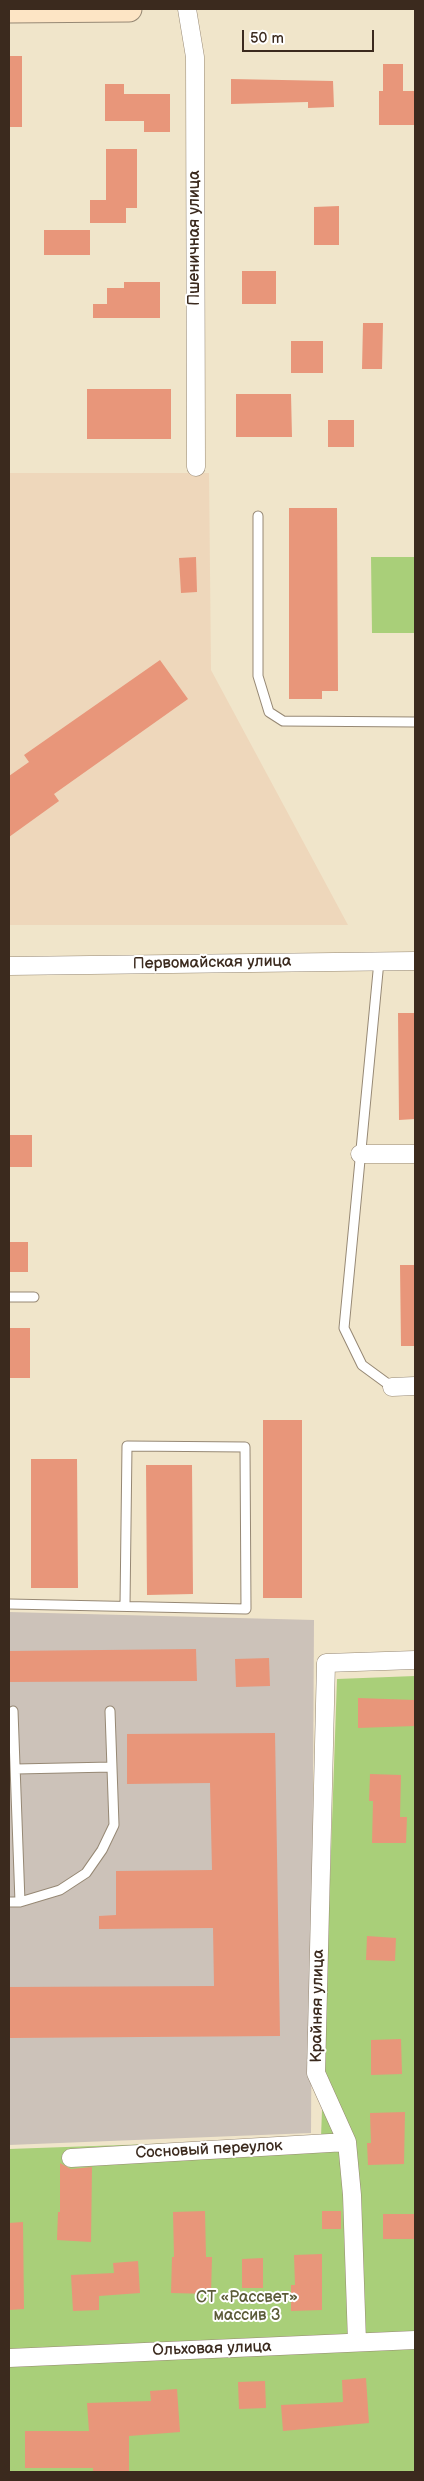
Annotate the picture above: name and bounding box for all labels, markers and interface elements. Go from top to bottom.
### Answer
scale bar [244,20,376,52]
text: 50 m [250,29,284,48]
street label: Пшеничная улица [185,170,205,306]
street label: Первомайская улица [132,952,292,974]
street label: Крайняя улица [307,1949,329,2063]
street label: Сосновый переулок [135,2137,283,2163]
park label: СТ «Рассвет» массив 3 [196,2288,298,2326]
street label: Ольховая улица [152,2337,272,2361]

